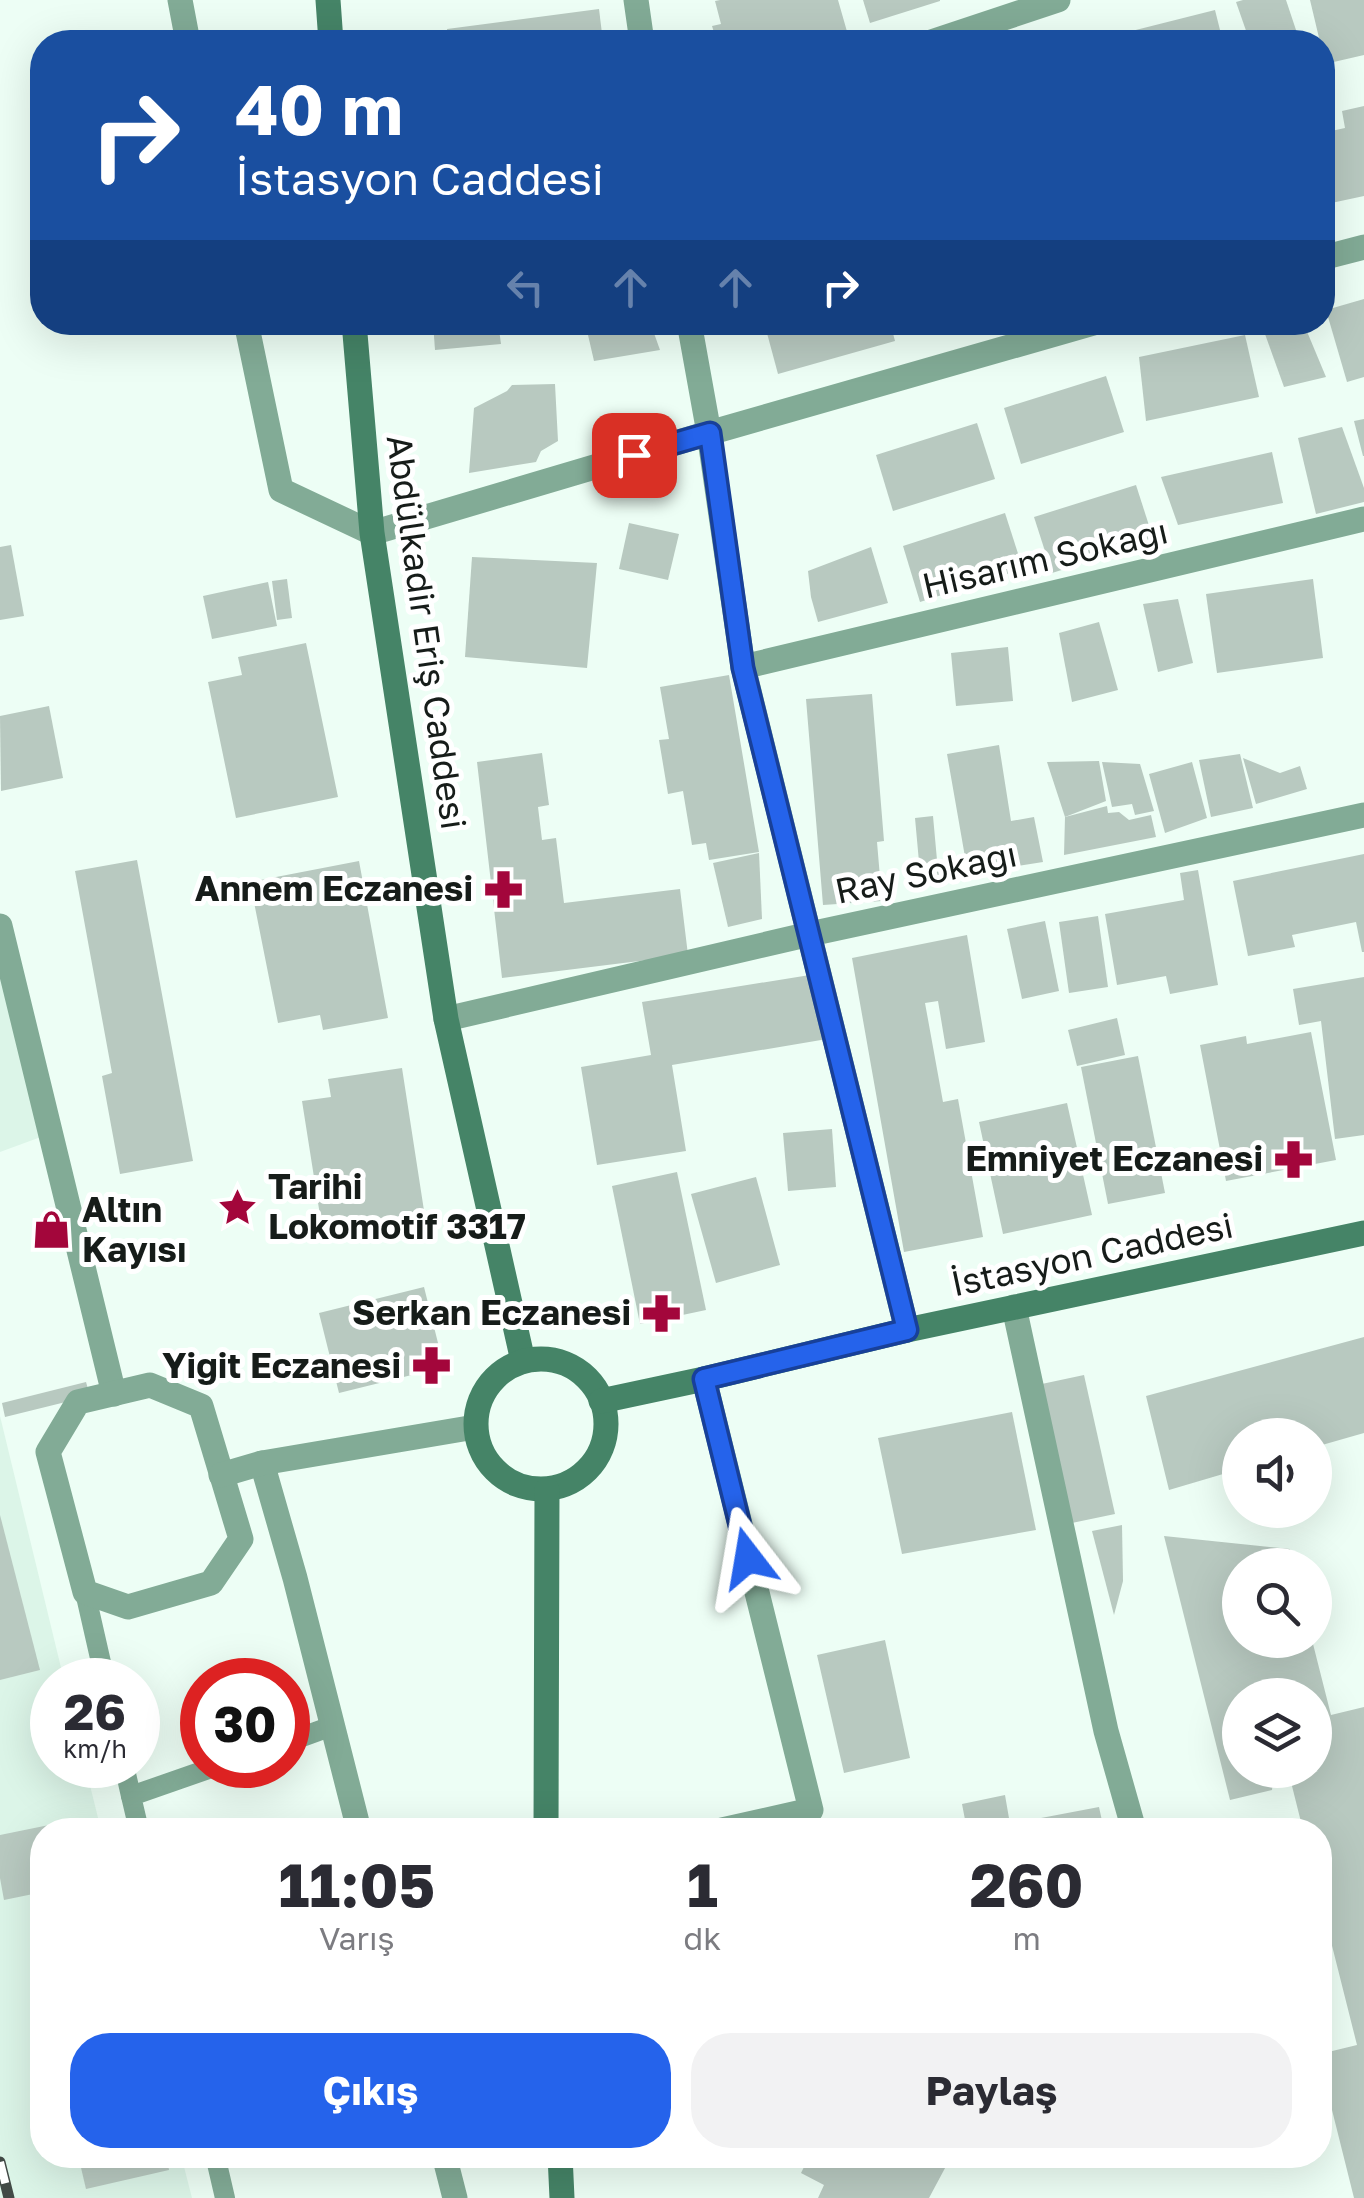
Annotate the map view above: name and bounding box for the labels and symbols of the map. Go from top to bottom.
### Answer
pin [592,413,677,498]
street label: Abdülkadir Eriş Caddesi [379,432,475,832]
street label: Hisarım Sokağı [918,509,1172,607]
street label: Ray Sokağı [831,832,1020,912]
place label: Annem Eczanesi [195,867,473,909]
pharmacy icon: Annem Eczanesi [482,868,524,910]
place label: Emniyet Eczanesi [965,1137,1263,1179]
pharmacy icon: Emniyet Eczanesi [1272,1138,1314,1180]
place label: Tarihi Lokomotif 3317 [268,1165,526,1247]
place icon: Tarihi Lokomotif 3317 [217,1186,259,1228]
place label: Altın Kayısı [82,1188,187,1270]
street label: İstasyon Caddesi [947,1204,1236,1304]
shop icon: Altın Kayısı [31,1209,73,1251]
place label: Serkan Eczanesi [352,1291,631,1333]
pharmacy icon: Serkan Eczanesi [640,1292,682,1334]
place label: Yiğit Eczanesi [162,1344,401,1386]
pharmacy icon: Yiğit Eczanesi [410,1345,452,1387]
position arrow [696,1506,800,1610]
speed limit sign: 30 [180,1658,310,1788]

